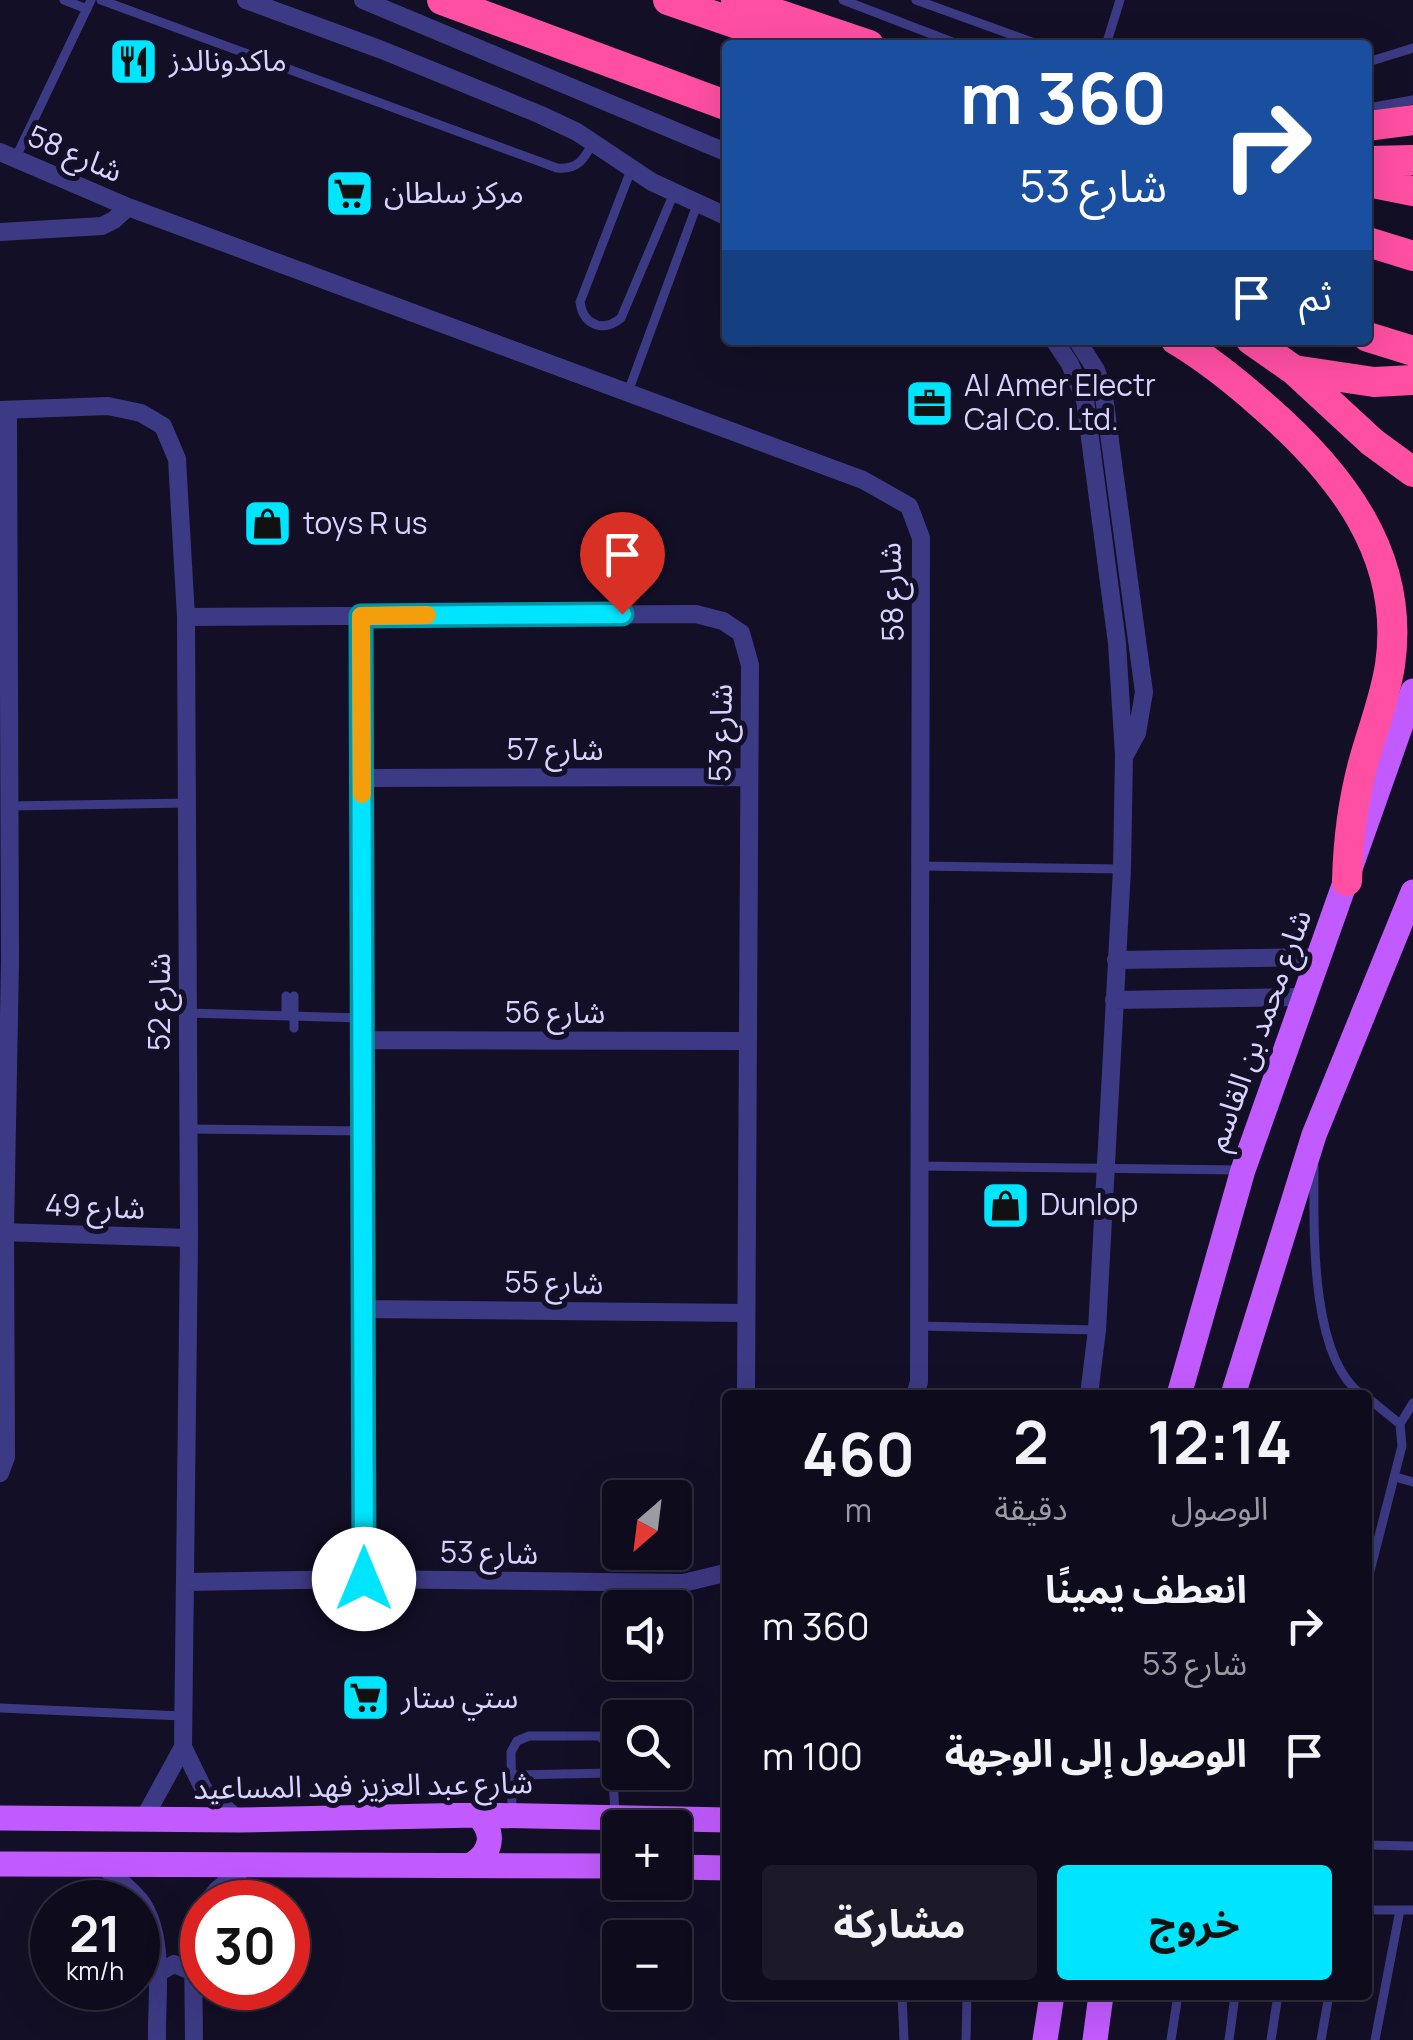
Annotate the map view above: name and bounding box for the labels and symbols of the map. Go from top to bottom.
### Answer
restaurant icon: ماكدونالدز [108,35,160,87]
place label: ماكدونالدز [168,39,287,80]
street label: شارع 58 [21,114,129,194]
supermarket icon: مركز سلطان [323,167,375,219]
place label: مركز سلطان [384,171,524,212]
place label: Al Amer Electr Cal Co. Ltd. [964,364,1156,439]
office icon: Al Amer Electr Cal Co. Ltd. [903,377,955,429]
shop icon: toys R us [242,498,294,550]
place label: toys R us [303,502,428,543]
pin [580,512,665,615]
street label: شارع 58 [868,542,916,642]
street label: شارع 53 [698,683,744,783]
street label: شارع 57 [507,728,603,772]
street label: شارع محمد بن القاسم [1195,903,1324,1157]
street label: شارع 52 [138,953,182,1051]
street label: شارع 56 [505,991,605,1035]
shop icon: Dunlop [979,1179,1031,1231]
street label: شارع 49 [44,1183,146,1231]
place label: Dunlop [1040,1183,1138,1224]
street label: شارع 55 [504,1260,604,1306]
north arrow [602,1480,692,1570]
position arrow [312,1527,416,1631]
street label: شارع 53 [439,1530,539,1576]
supermarket icon: ستي ستار [340,1672,392,1724]
place label: ستي ستار [400,1676,518,1721]
street label: شارع عبد العزيز فهد المساعيد [193,1761,533,1811]
speed limit sign: 30 [180,1880,310,2010]

